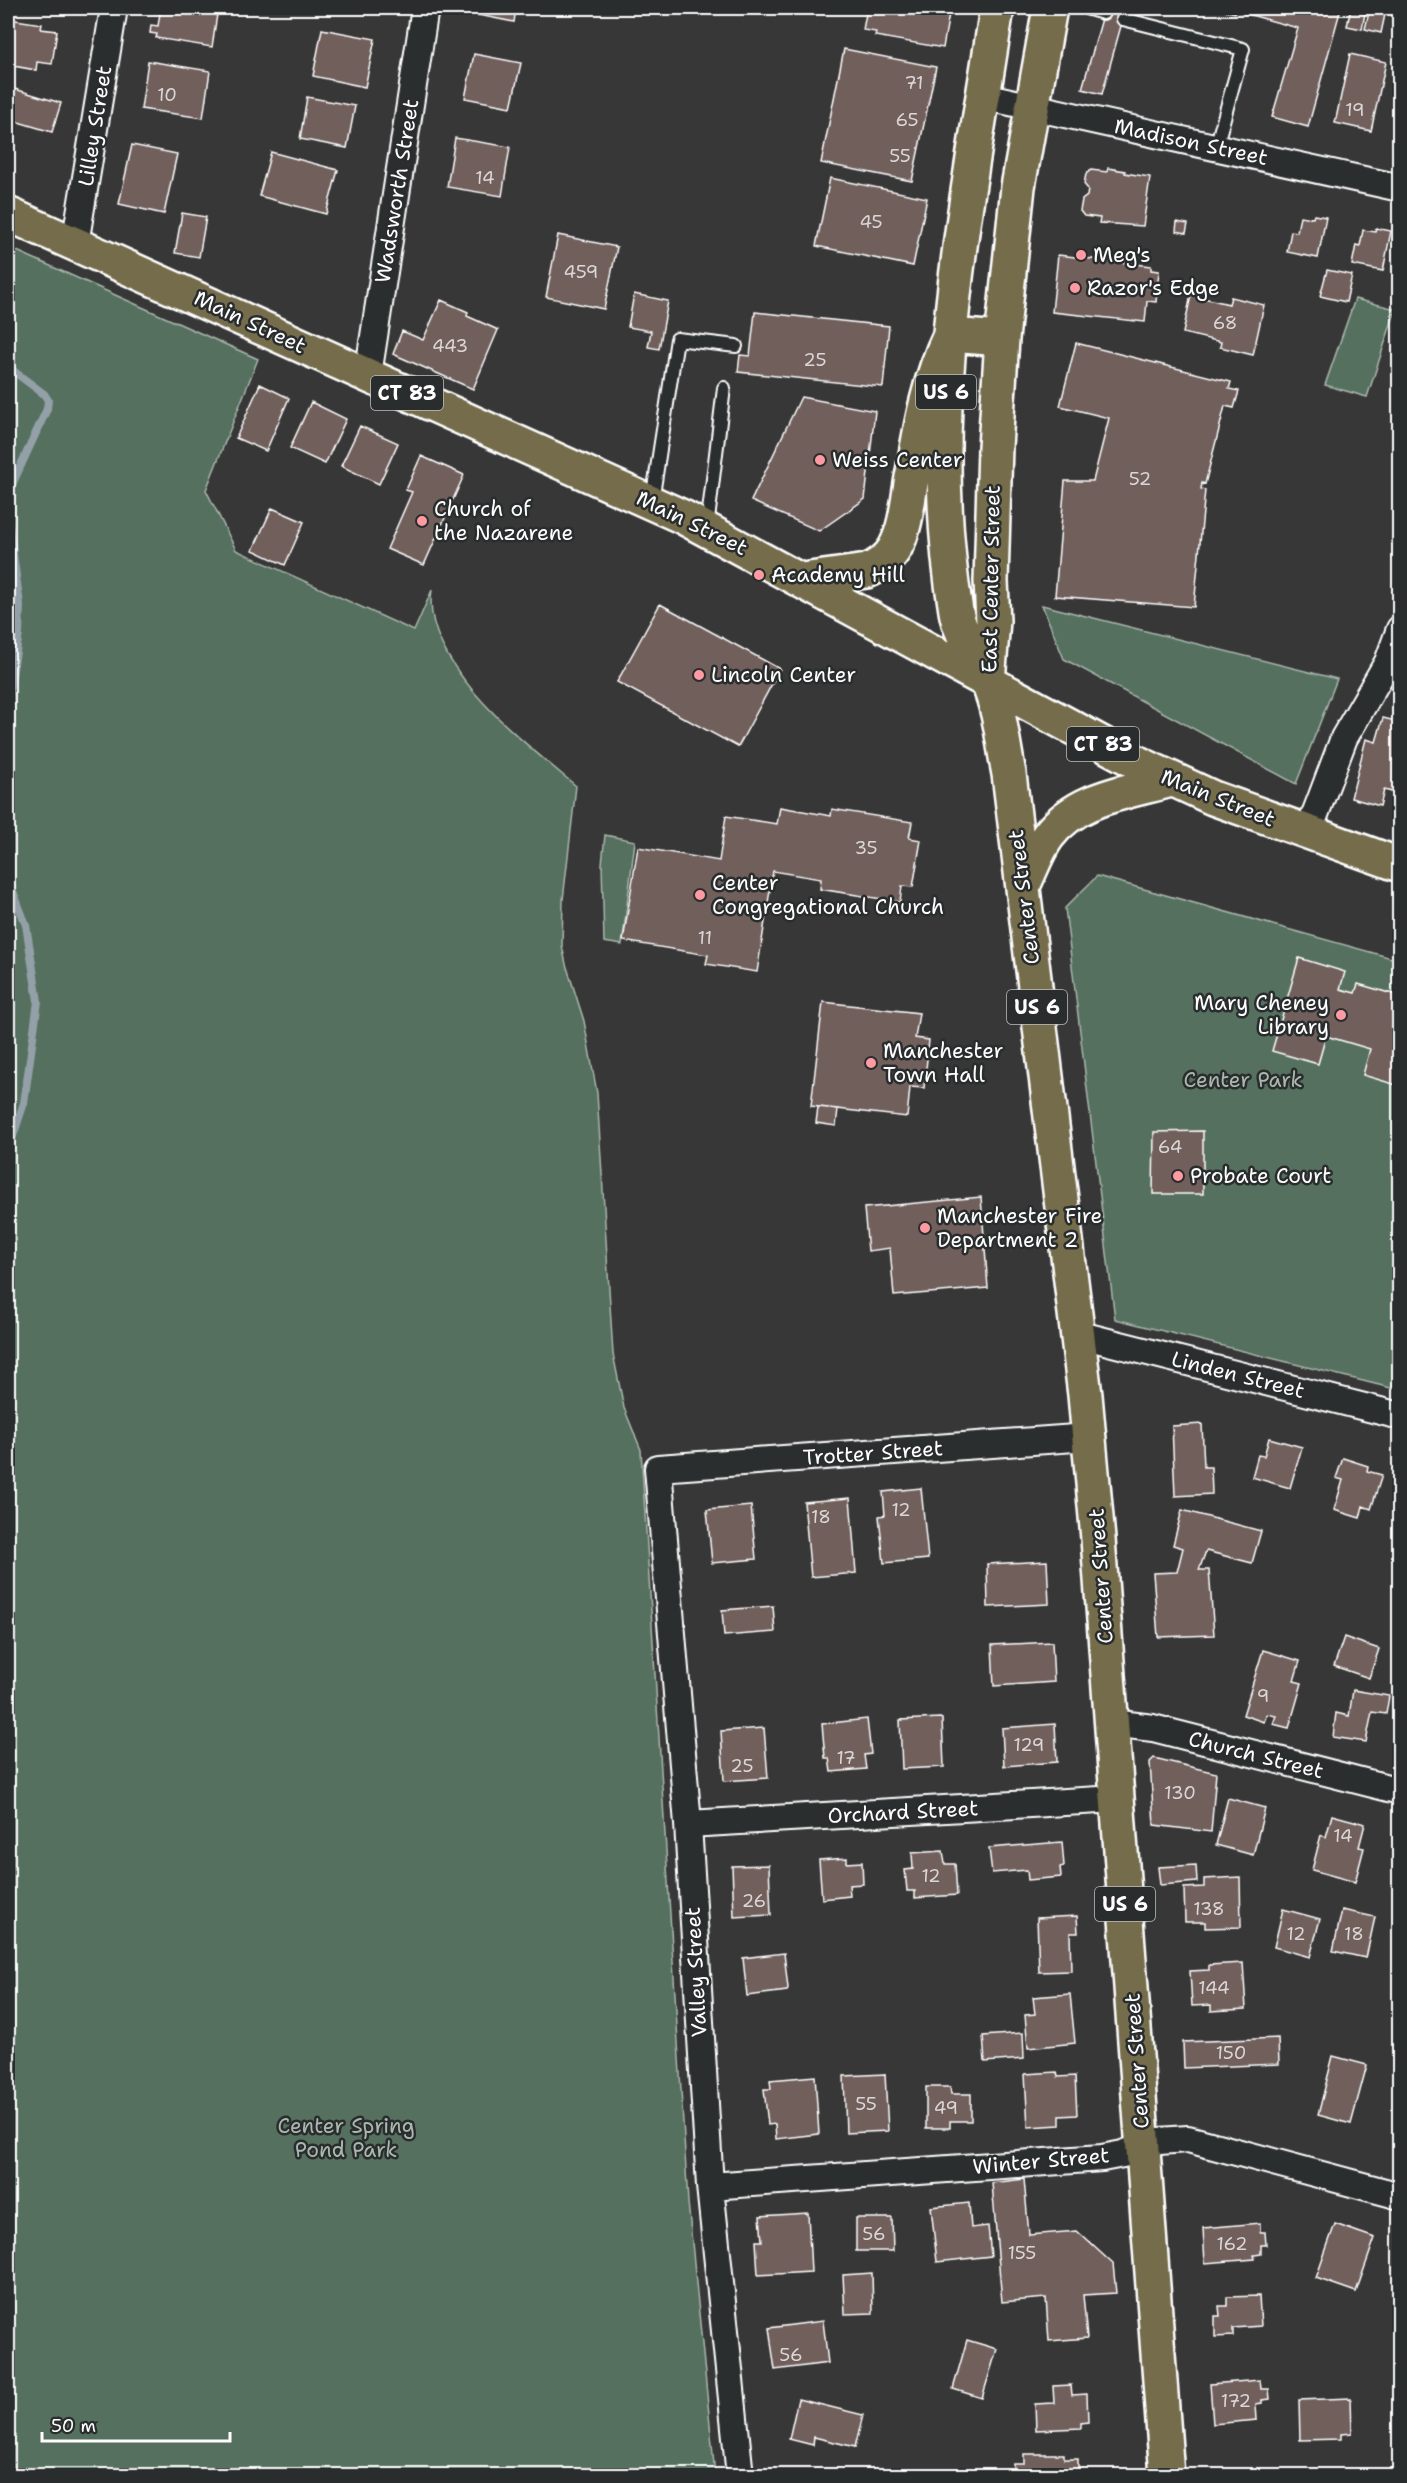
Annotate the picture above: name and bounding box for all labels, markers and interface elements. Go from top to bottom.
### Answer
street label: Lilley Street [72,64,118,188]
house number: 71 [904,71,924,95]
house number: 10 [157,83,177,107]
street label: Wadsworth Street [369,97,425,285]
house number: 19 [1345,98,1365,122]
house number: 65 [896,108,918,132]
street label: Madison Street [1112,112,1270,172]
house number: 55 [889,144,911,168]
house number: 14 [475,166,495,190]
house number: 45 [859,210,883,234]
place label: Meg's [1093,241,1151,269]
marker: Meg's [1074,248,1088,262]
house number: 459 [564,260,598,284]
place label: Razor's Edge [1087,274,1220,302]
marker: Razor's Edge [1068,281,1082,295]
street label: Main Street [189,284,311,360]
house number: 68 [1213,311,1237,335]
house number: 443 [432,334,468,358]
house number: 25 [803,348,827,372]
road number: US 6 [916,375,976,409]
road number: CT 83 [371,376,443,410]
place label: Weiss Center [832,446,963,474]
marker: Weiss Center [813,453,827,467]
house number: 52 [1129,467,1151,491]
street label: Main Street [632,484,752,562]
street label: East Center Street [975,485,1007,673]
place label: Church of the Nazarene [434,495,573,547]
marker: Church of the Nazarene [415,514,429,528]
place label: Academy Hill [771,561,906,589]
marker: Academy Hill [752,568,766,582]
place label: Lincoln Center [711,661,856,689]
marker: Lincoln Center [692,668,706,682]
road number: CT 83 [1067,727,1139,761]
street label: Main Street [1157,762,1279,834]
street label: Center Street [1002,828,1046,966]
house number: 35 [854,836,878,860]
place label: Center Congregational Church [712,869,944,921]
marker: Center Congregational Church [693,888,707,902]
house number: 11 [698,926,712,950]
place label: Mary Cheney Library [1194,989,1329,1041]
road number: US 6 [1007,990,1067,1024]
marker: Mary Cheney Library [1334,1008,1348,1022]
place label: Manchester Town Hall [883,1037,1004,1089]
marker: Manchester Town Hall [864,1056,878,1070]
park label: Center Park [1183,1066,1303,1094]
house number: 64 [1158,1135,1182,1159]
place label: Probate Court [1190,1162,1332,1190]
marker: Probate Court [1171,1169,1185,1183]
place label: Manchester Fire Department 2 [937,1202,1102,1254]
marker: Manchester Fire Department 2 [918,1221,932,1235]
street label: Linden Street [1169,1345,1307,1405]
street label: Trotter Street [802,1434,944,1472]
house number: 12 [891,1498,911,1522]
house number: 18 [811,1505,831,1529]
street label: Center Street [1082,1507,1120,1645]
house number: 9 [1257,1684,1269,1708]
street label: Church Street [1186,1725,1326,1785]
house number: 129 [1014,1733,1044,1757]
house number: 17 [836,1746,856,1770]
house number: 25 [730,1754,754,1778]
house number: 130 [1164,1781,1196,1805]
street label: Orchard Street [827,1794,979,1830]
house number: 14 [1333,1824,1353,1848]
house number: 12 [921,1864,941,1888]
road number: US 6 [1095,1887,1155,1921]
house number: 26 [742,1889,766,1913]
house number: 138 [1193,1897,1225,1921]
street label: Valley Street [679,1906,713,2038]
house number: 12 [1286,1922,1306,1946]
house number: 18 [1344,1922,1364,1946]
house number: 144 [1198,1976,1230,2000]
street label: Center Street [1118,1992,1156,2130]
house number: 150 [1216,2041,1246,2065]
house number: 55 [855,2092,877,2116]
house number: 49 [934,2096,958,2120]
park label: Center Spring Pond Park [277,2112,415,2164]
street label: Winter Street [971,2141,1111,2181]
house number: 56 [862,2222,886,2246]
house number: 162 [1217,2232,1247,2256]
house number: 155 [1008,2241,1036,2265]
house number: 56 [779,2343,803,2367]
house number: 172 [1221,2389,1251,2413]
scale bar [42,2405,230,2443]
text: 50 m [51,2414,96,2438]

